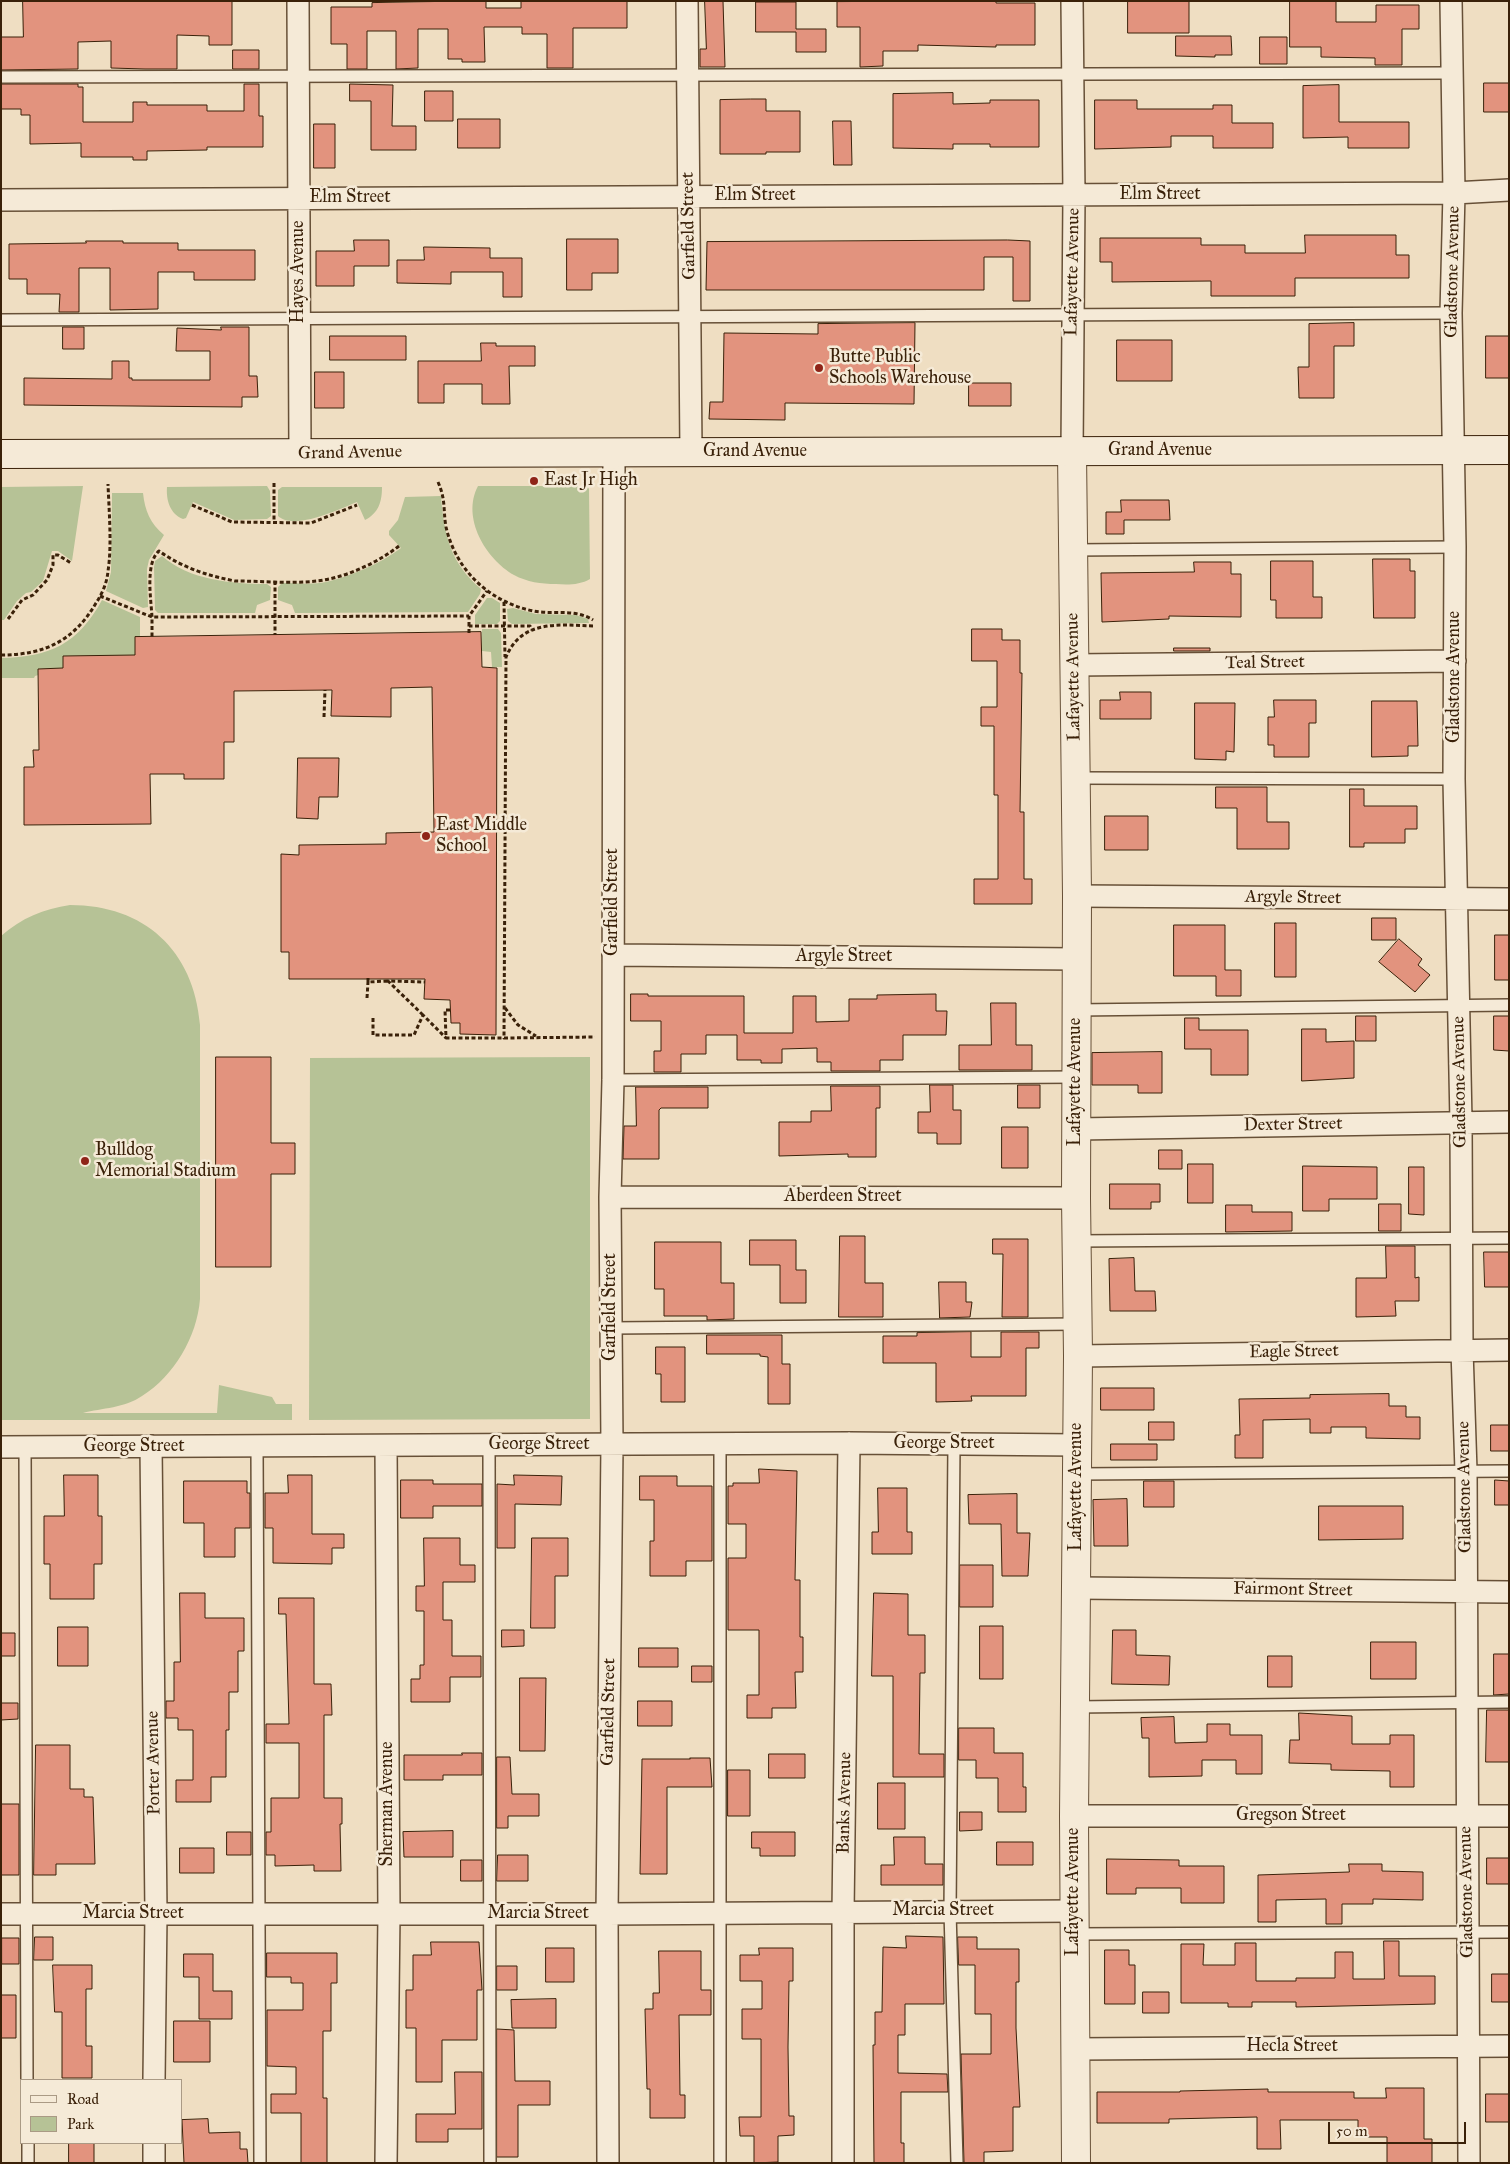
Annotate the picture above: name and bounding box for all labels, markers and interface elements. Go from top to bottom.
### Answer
street label: Garfield Street [677,172,701,280]
street label: Elm Street [1119,184,1201,206]
street label: Elm Street [714,185,796,207]
street label: Elm Street [309,187,391,209]
street label: Gladstone Avenue [1441,206,1465,338]
street label: Lafayette Avenue [1061,208,1085,336]
street label: Hayes Avenue [288,220,310,324]
place label: Butte Public Schools Warehouse [829,347,971,389]
marker: Butte Public Schools Warehouse [813,362,825,374]
street label: Grand Avenue [1108,440,1212,462]
street label: Grand Avenue [298,441,402,465]
street label: Grand Avenue [703,441,807,463]
place label: East Jr High [544,470,638,492]
marker: East Jr High [528,475,540,487]
street label: Gladstone Avenue [1444,611,1466,743]
street label: Lafayette Avenue [1062,613,1086,741]
street label: Teal Street [1225,652,1305,674]
place label: East Middle School [436,815,527,858]
marker: East Middle School [420,830,432,842]
street label: Garfield Street [602,848,624,956]
street label: Argyle Street [1245,886,1341,910]
street label: Argyle Street [796,946,892,968]
street label: Gladstone Avenue [1448,1016,1472,1148]
street label: Lafayette Avenue [1065,1018,1087,1146]
street label: Dexter Street [1243,1113,1343,1137]
place label: Bulldog Memorial Stadium [95,1140,236,1182]
marker: Bulldog Memorial Stadium [79,1155,91,1167]
street label: Aberdeen Street [784,1186,902,1208]
street label: Garfield Street [600,1253,622,1361]
street label: Eagle Street [1249,1340,1339,1364]
street label: Gladstone Avenue [1453,1421,1477,1553]
street label: Lafayette Avenue [1066,1423,1088,1551]
street label: George Street [893,1433,995,1455]
street label: George Street [488,1434,590,1456]
street label: George Street [83,1436,185,1458]
street label: Fairmont Street [1233,1578,1353,1602]
street label: Garfield Street [597,1658,621,1766]
street label: Porter Avenue [142,1711,166,1815]
street label: Sherman Avenue [377,1742,399,1866]
street label: Banks Avenue [833,1752,857,1854]
street label: Gregson Street [1236,1805,1346,1827]
street label: Gladstone Avenue [1455,1826,1479,1958]
street label: Lafayette Avenue [1063,1828,1085,1956]
street label: Marcia Street [892,1900,994,1922]
street label: Marcia Street [82,1903,184,1925]
street label: Marcia Street [487,1903,589,1925]
street label: Hecla Street [1246,2036,1338,2058]
legend [20,2079,182,2144]
text: Road [67,2090,99,2108]
scale bar [1330,2112,1468,2144]
text: Park [67,2115,94,2133]
text: 50 m [1336,2122,1368,2140]

